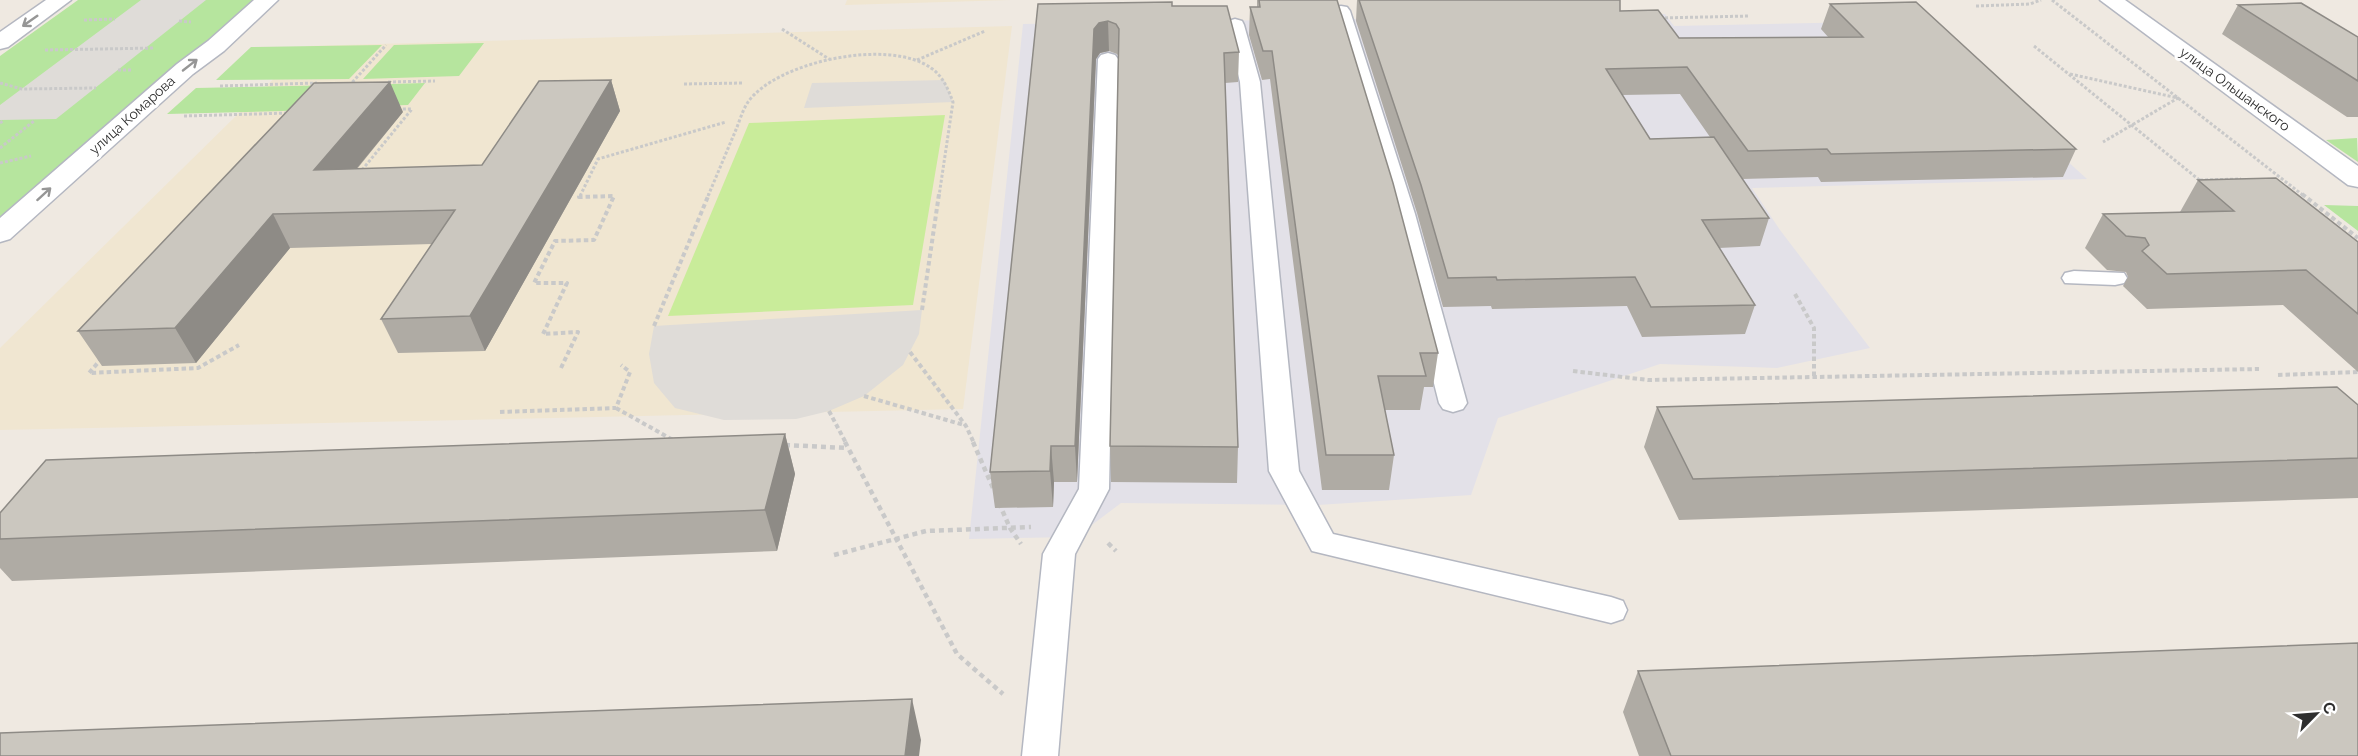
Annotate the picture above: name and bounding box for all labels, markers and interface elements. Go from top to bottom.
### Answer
one-way arrow [23,15,39,27]
street label: улица Ольшанского [2177,44,2293,134]
one-way arrow [181,59,197,72]
street label: улица Комарова [86,72,178,158]
one-way arrow [36,187,51,201]
north arrow [2286,684,2346,744]
text: С [2318,699,2340,717]

